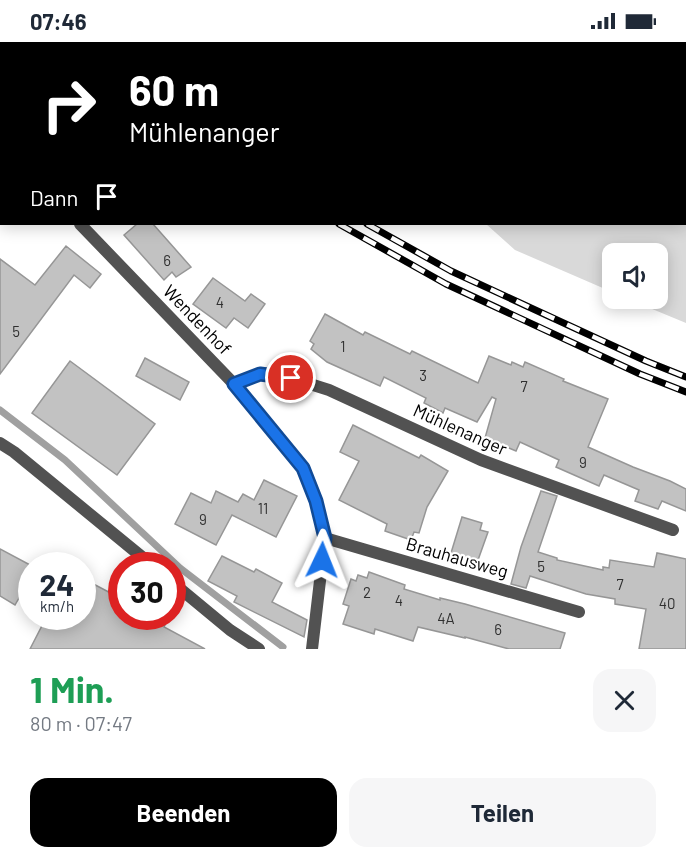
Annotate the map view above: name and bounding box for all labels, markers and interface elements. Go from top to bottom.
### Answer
text: 07:46 [30,8,87,34]
text: 60 m [129,64,219,114]
icon: right [30,66,108,144]
text: Mühlenanger [129,115,280,147]
icon: arrive [90,180,123,213]
text: Dann [30,184,78,210]
map controls [602,243,668,309]
button: sound [602,243,668,309]
house number: 6 [163,251,171,269]
street label: Wendenhof [159,280,237,359]
house number: 4 [216,293,224,311]
house number: 5 [12,322,20,340]
house number: 1 [340,337,346,355]
pin [265,352,316,403]
icon: arrive [274,361,307,394]
house number: 3 [419,366,427,384]
house number: 7 [520,377,528,395]
street label: Mühlenanger [410,399,511,460]
house number: 9 [579,453,587,471]
house number: 11 [258,499,268,517]
house number: 9 [199,510,207,528]
position arrow [290,528,354,592]
street label: Brauhausweg [404,532,511,582]
speed limit sign: 30 [108,552,186,630]
house number: 5 [537,557,545,575]
text: 24 [40,566,74,602]
house number: 7 [616,575,624,593]
house number: 2 [363,583,371,601]
house number: 4 [395,591,403,609]
house number: 40 [659,594,675,612]
text: km/h [40,597,74,615]
house number: 4A [437,609,455,627]
house number: 6 [494,620,502,638]
text: 1 Min. [30,667,114,710]
button: close [593,669,656,732]
text: 80 m · 07:47 [30,711,132,735]
button: Beenden [30,778,337,847]
button: Teilen [349,778,656,847]

